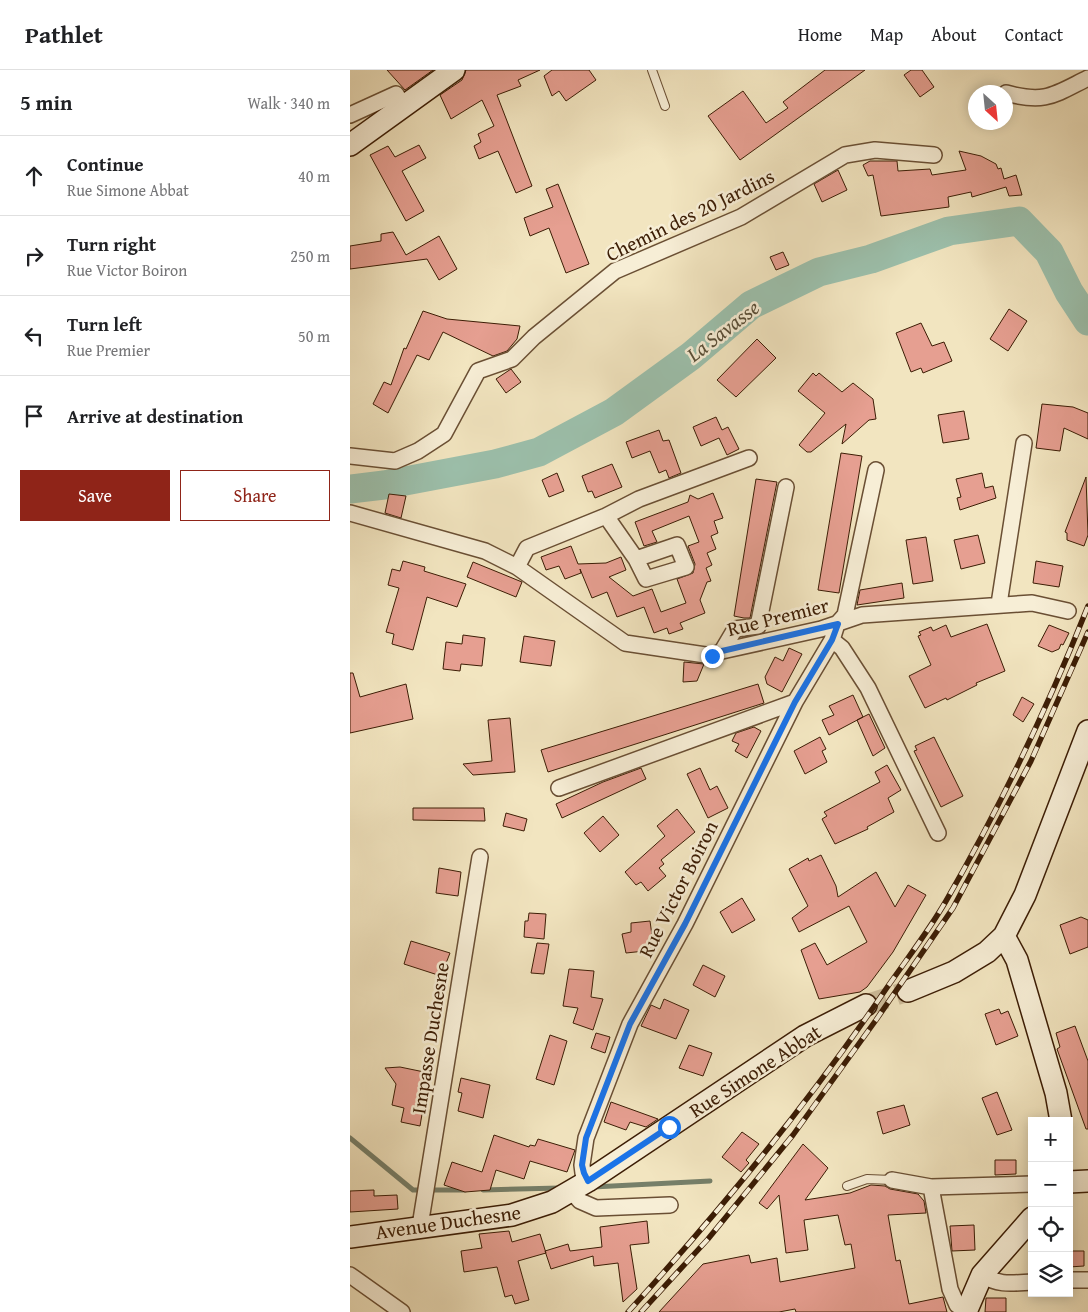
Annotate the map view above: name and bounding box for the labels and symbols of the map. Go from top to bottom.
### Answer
north arrow [968,85,1013,130]
street label: Chemin des 20 Jardins [601,161,779,268]
water label: La Savasse [679,292,766,370]
street label: Rue Premier [724,590,832,643]
route end [701,645,724,668]
street label: Rue Victor Boiron [631,815,725,962]
street label: Impasse Duchesne [403,960,456,1116]
street label: Rue Simone Abbat [683,1017,827,1124]
route start [658,1116,681,1139]
street label: Avenue Duchesne [373,1197,523,1246]

